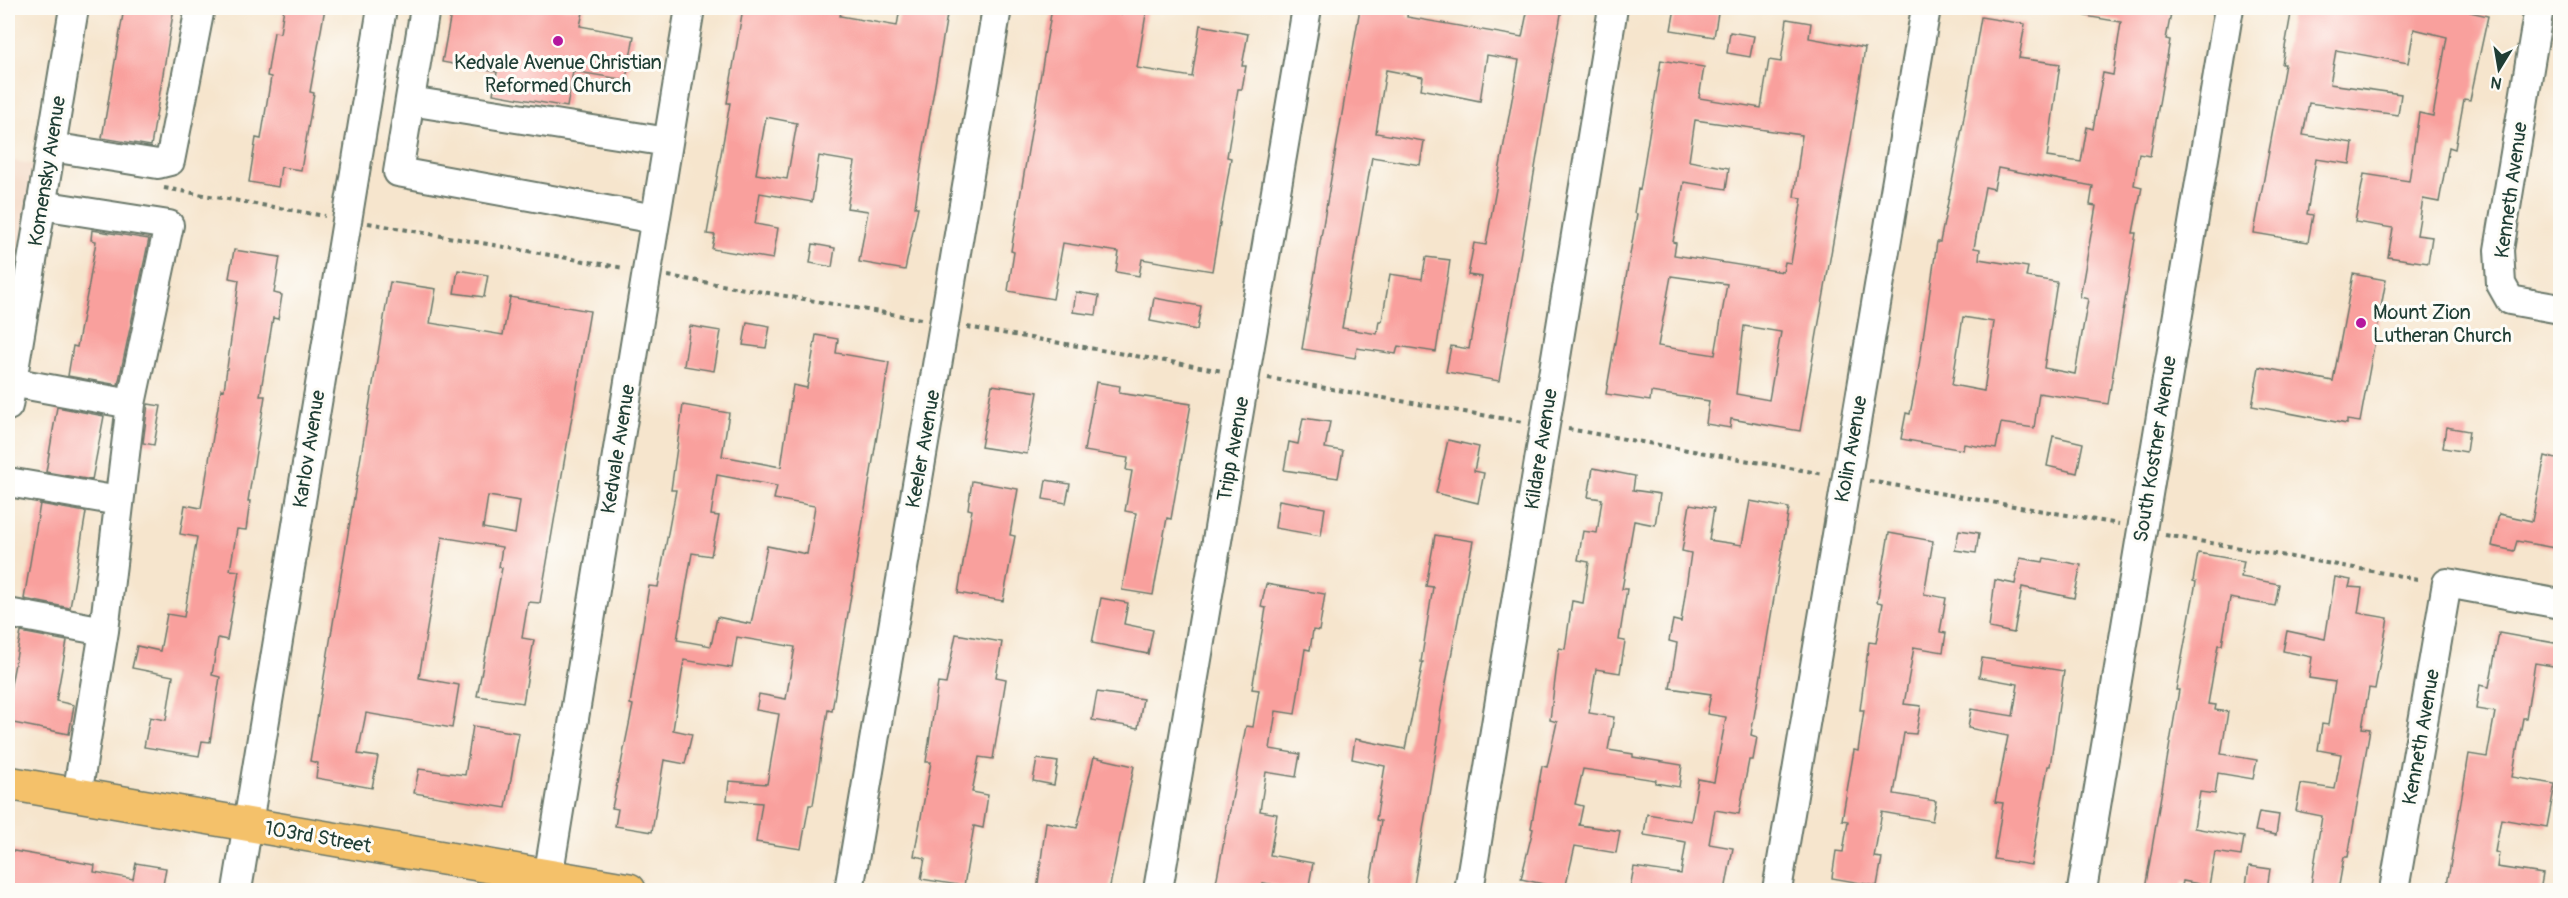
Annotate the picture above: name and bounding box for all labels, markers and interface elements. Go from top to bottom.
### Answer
marker: Kedvale Avenue Christian Reformed Church [551,34,565,48]
north arrow [2469,39,2529,99]
place label: Kedvale Avenue Christian Reformed Church [454,50,662,98]
text: N [2489,72,2504,94]
street label: Komensky Avenue [23,94,71,248]
street label: Kenneth Avenue [2489,120,2533,260]
place label: Mount Zion Lutheran Church [2373,300,2512,348]
marker: Mount Zion Lutheran Church [2354,316,2368,330]
street label: South Kostner Avenue [2128,354,2182,544]
street label: Kedvale Avenue [595,382,641,515]
street label: Kildare Avenue [1519,387,1563,511]
street label: Karlov Avenue [287,388,331,510]
street label: Keeler Avenue [900,388,946,510]
street label: Kolin Avenue [1829,393,1873,504]
street label: Tripp Avenue [1211,395,1255,503]
street label: Kenneth Avenue [2397,667,2445,807]
street label: 103rd Street [263,815,374,859]

